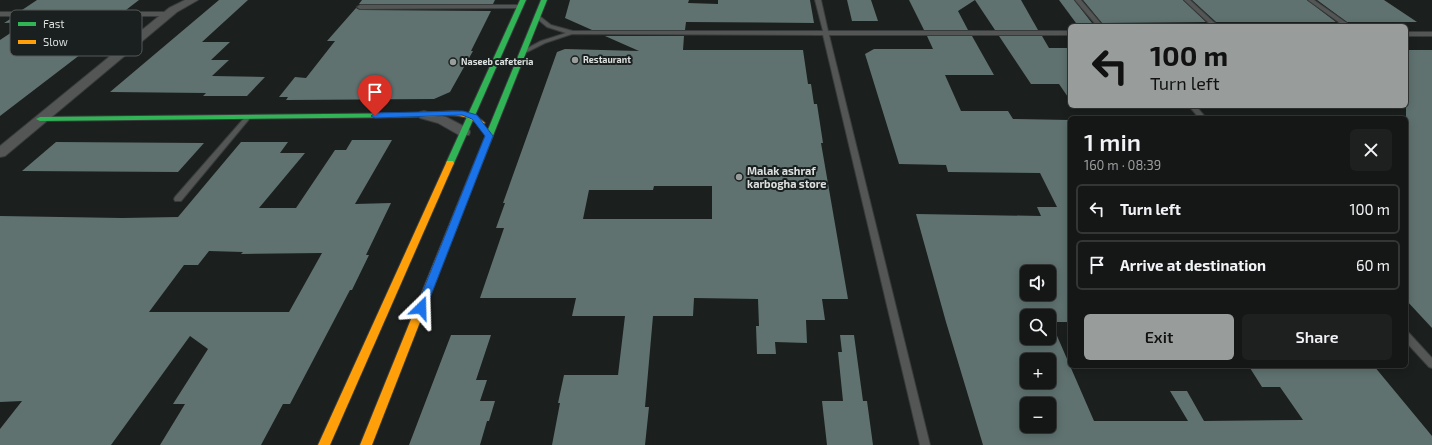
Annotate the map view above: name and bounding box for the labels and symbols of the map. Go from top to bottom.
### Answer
legend [10,10,142,56]
text: Fast [43,17,65,30]
text: Slow [43,35,68,48]
place label: Restaurant [583,54,631,65]
marker: Restaurant [570,55,580,65]
place label: Naseeb cafeteria [461,56,533,67]
marker: Naseeb cafeteria [448,57,458,67]
pin [358,75,392,116]
place label: Malak ashraf karbogha store [747,164,826,190]
marker: Malak ashraf karbogha store [734,172,744,182]
position arrow [400,287,442,329]

